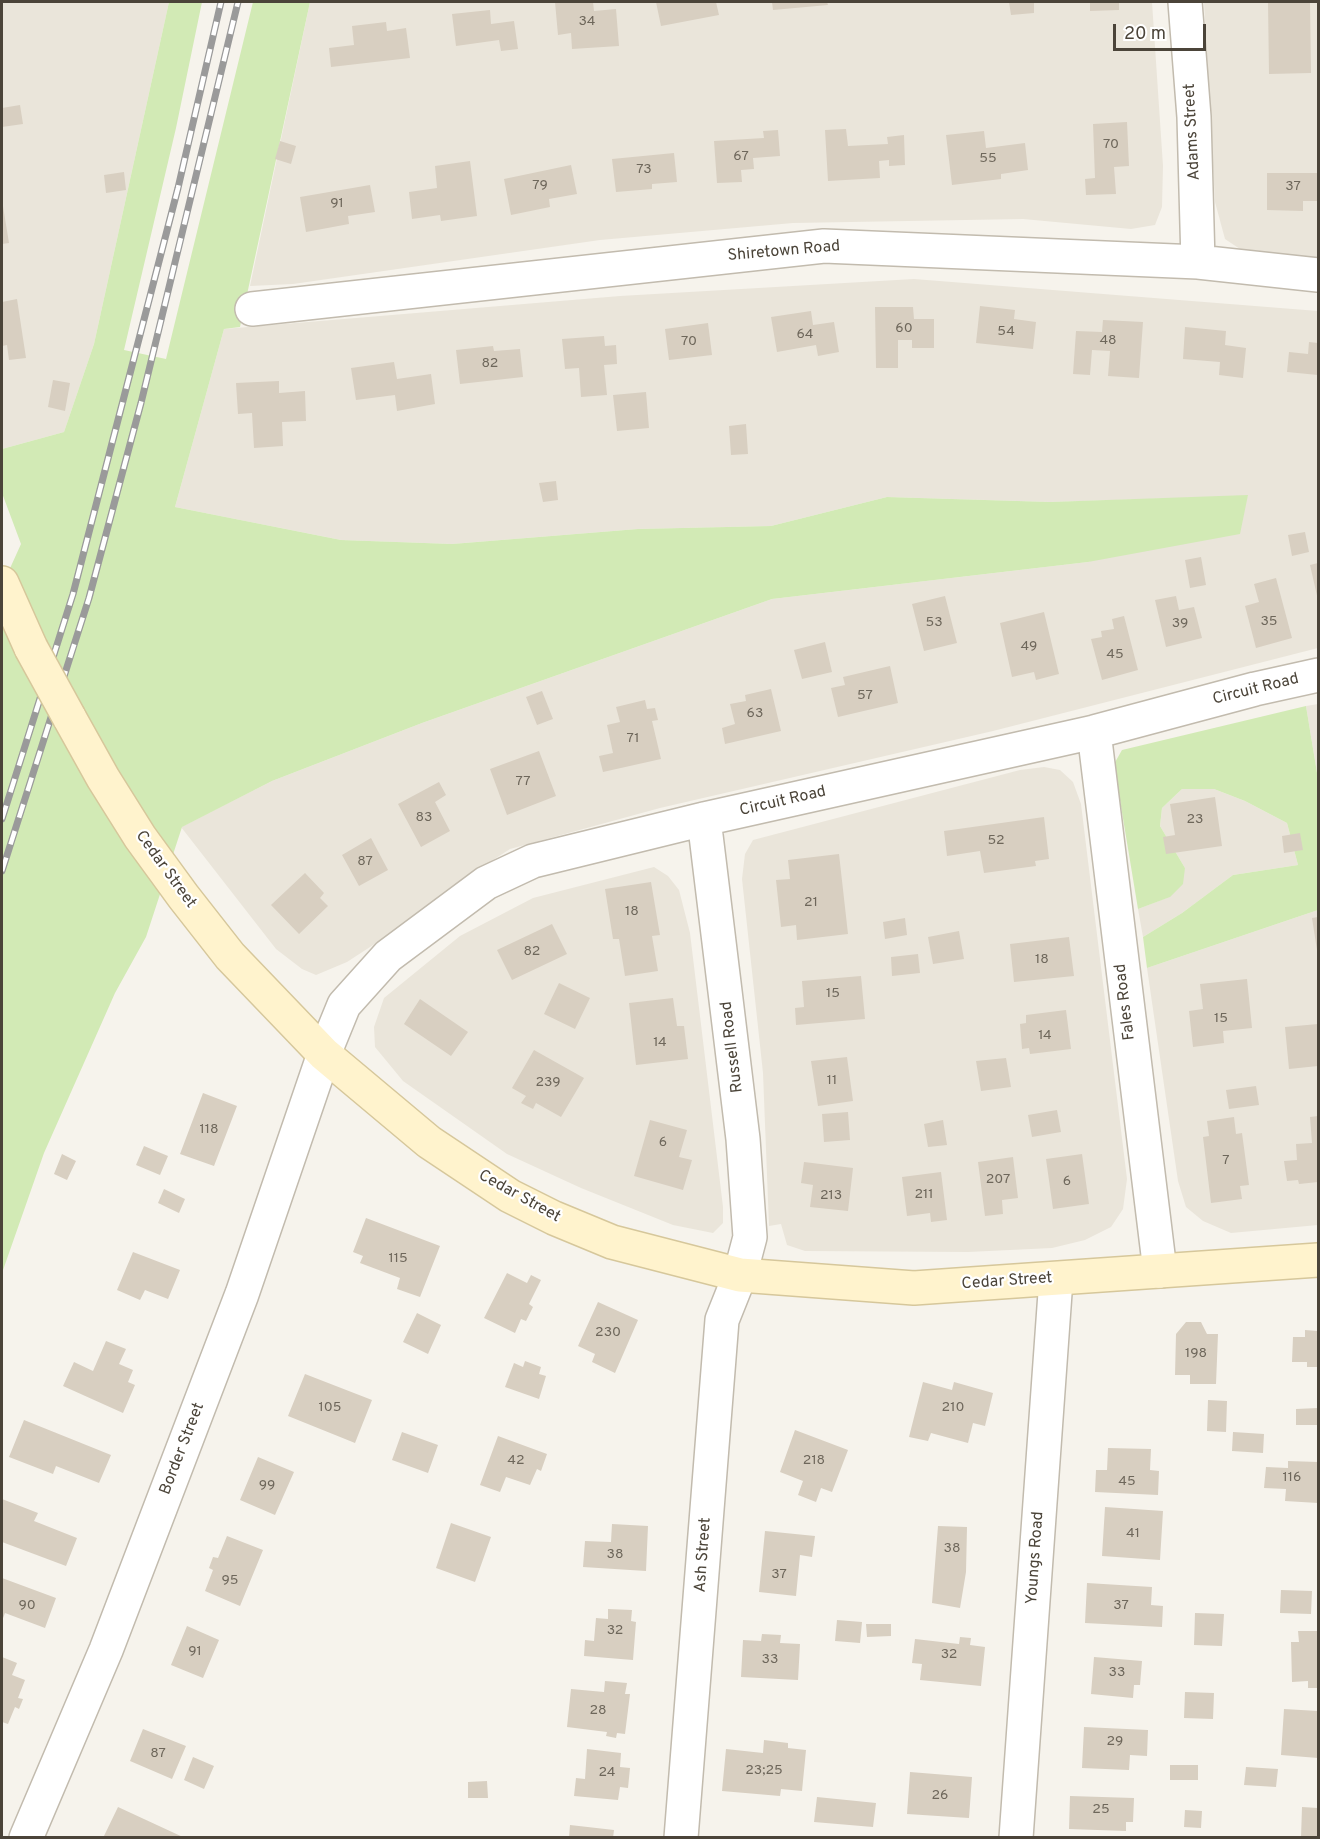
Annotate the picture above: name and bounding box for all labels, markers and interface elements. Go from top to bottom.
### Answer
scale bar [1116,12,1209,50]
house number: 34 [578,14,596,30]
text: 20 m [1124,23,1166,46]
street label: Adams Street [1181,83,1205,181]
house number: 70 [1103,137,1119,153]
house number: 67 [733,149,749,165]
house number: 55 [979,151,997,167]
house number: 73 [636,162,652,178]
house number: 79 [532,178,548,194]
house number: 37 [1285,179,1301,195]
house number: 91 [330,196,344,212]
street label: Shiretown Road [727,238,841,266]
house number: 60 [895,321,913,337]
house number: 54 [997,324,1015,340]
house number: 64 [796,327,814,343]
house number: 48 [1099,333,1117,349]
house number: 70 [681,334,697,350]
house number: 82 [482,356,498,372]
house number: 35 [1260,614,1278,630]
house number: 53 [925,615,943,631]
house number: 39 [1172,616,1188,632]
house number: 49 [1021,639,1037,655]
house number: 45 [1106,647,1124,663]
street label: Circuit Road [1211,670,1301,710]
house number: 57 [857,688,873,704]
house number: 63 [747,706,763,722]
house number: 71 [627,731,639,747]
house number: 77 [515,774,531,790]
street label: Circuit Road [738,783,828,821]
house number: 83 [416,810,432,826]
house number: 23 [1187,812,1203,828]
street label: Cedar Street [130,828,200,912]
house number: 52 [987,833,1005,849]
house number: 87 [357,854,373,870]
house number: 21 [804,895,818,911]
house number: 18 [625,904,639,920]
house number: 82 [524,944,540,960]
house number: 18 [1035,952,1049,968]
street label: Fales Road [1112,963,1140,1041]
house number: 15 [826,986,840,1002]
street label: Russell Road [718,1000,748,1094]
house number: 15 [1214,1011,1228,1027]
house number: 14 [1038,1028,1052,1044]
house number: 14 [653,1035,667,1051]
house number: 11 [827,1073,837,1089]
house number: 239 [535,1075,561,1091]
house number: 118 [200,1122,218,1138]
house number: 6 [659,1135,667,1151]
house number: 7 [1222,1153,1230,1169]
street label: Cedar Street [475,1167,563,1227]
house number: 207 [986,1172,1010,1188]
house number: 6 [1063,1174,1071,1190]
house number: 211 [914,1187,934,1203]
house number: 213 [820,1188,842,1204]
house number: 115 [388,1251,408,1267]
street label: Cedar Street [961,1269,1053,1295]
house number: 230 [595,1325,621,1341]
house number: 198 [1185,1346,1207,1362]
street label: Border Street [157,1400,209,1498]
house number: 105 [319,1400,341,1416]
house number: 210 [942,1400,964,1416]
house number: 42 [507,1453,525,1469]
house number: 218 [803,1453,825,1469]
house number: 116 [1283,1470,1301,1486]
house number: 45 [1118,1474,1136,1490]
house number: 99 [259,1478,275,1494]
street label: Youngs Road [1023,1511,1049,1605]
street label: Ash Street [692,1517,716,1593]
house number: 41 [1126,1526,1140,1542]
house number: 38 [944,1541,960,1557]
house number: 38 [607,1547,623,1563]
house number: 37 [771,1567,787,1583]
house number: 95 [221,1573,239,1589]
house number: 90 [18,1598,36,1614]
house number: 37 [1113,1598,1129,1614]
house number: 32 [607,1623,623,1639]
house number: 91 [188,1644,202,1660]
house number: 32 [941,1647,957,1663]
house number: 33 [762,1652,778,1668]
house number: 33 [1109,1665,1125,1681]
house number: 28 [589,1703,607,1719]
house number: 29 [1107,1734,1123,1750]
house number: 87 [150,1746,166,1762]
house number: 23;25 [745,1763,783,1779]
house number: 24 [598,1765,616,1781]
house number: 26 [932,1788,948,1804]
house number: 25 [1092,1802,1110,1818]

